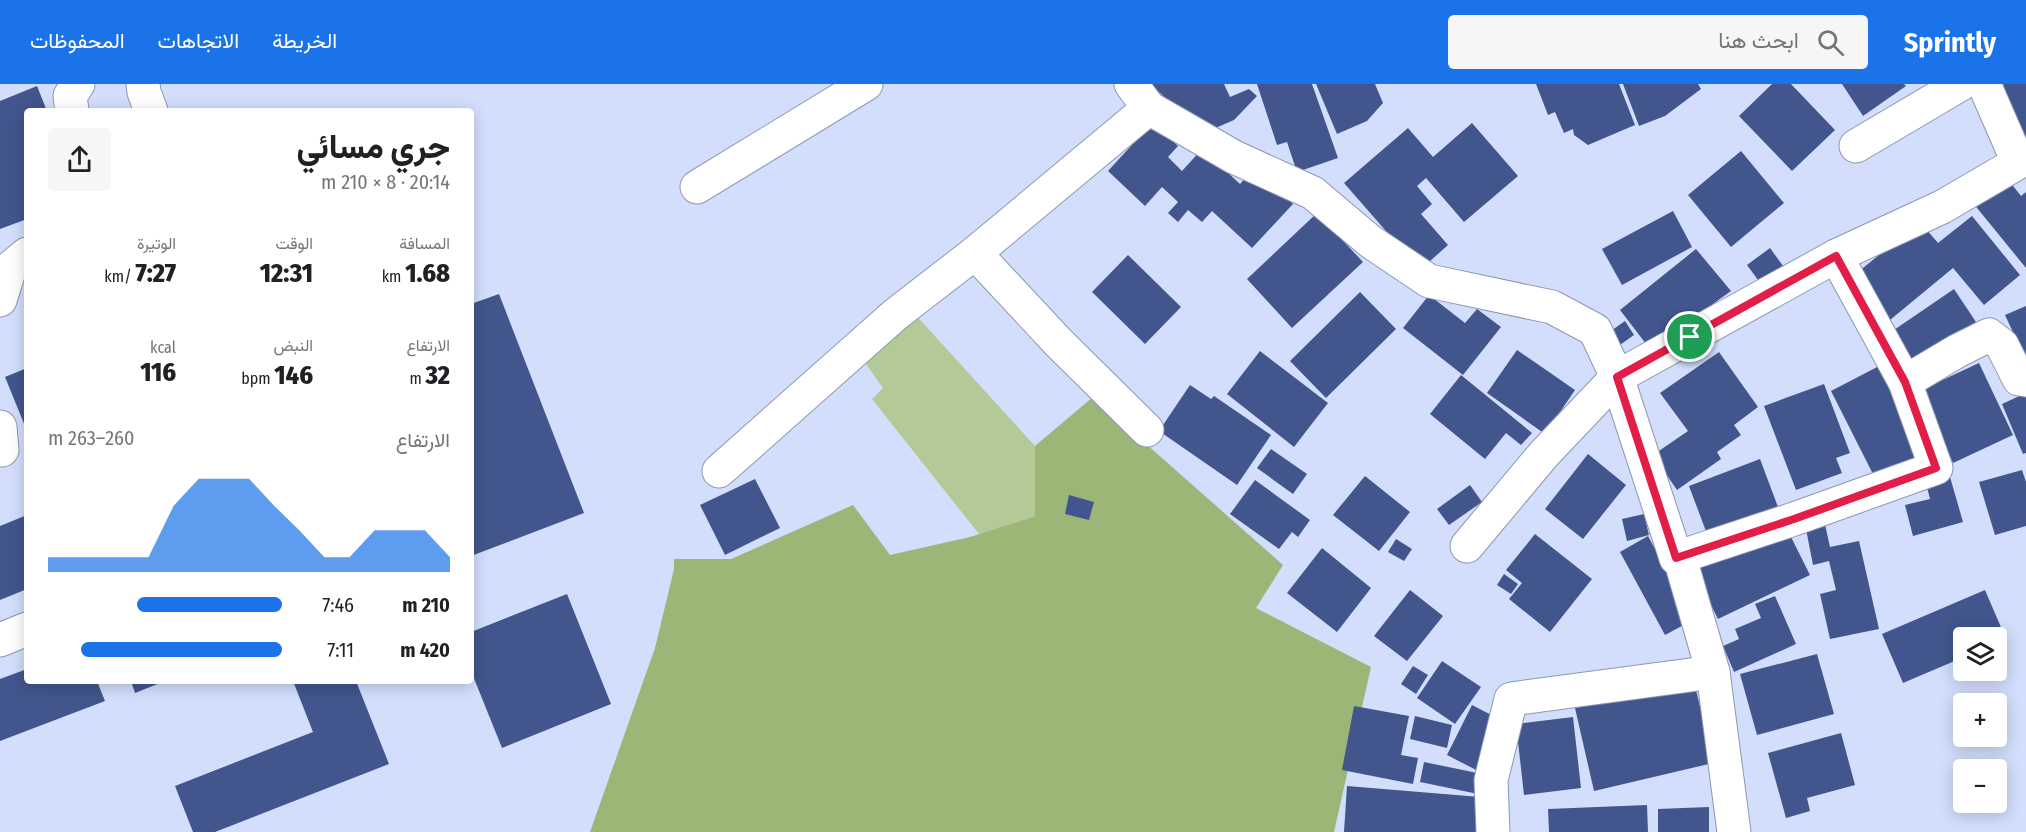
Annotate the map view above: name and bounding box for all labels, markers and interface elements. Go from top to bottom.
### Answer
search box [1448,15,1868,69]
icon: search [1814,26,1847,59]
text: Sprintly [1904,26,1996,59]
text: ابحث هنا [1718,27,1799,54]
text: المحفوظات [30,28,125,54]
text: الاتجاهات [158,28,239,54]
text: الخريطة [272,28,337,54]
text: جري مسائي [296,127,450,167]
button: share [48,128,111,191]
text: 20:14 · 8 × 210 m [321,170,450,194]
text: الوتيرة [137,234,176,253]
text: الوقت [275,234,313,253]
text: المسافة [399,234,450,253]
text: 7:27 [135,258,176,289]
text: 12:31 [260,258,313,289]
text: 1.68 [405,258,450,289]
text: /km [104,267,135,286]
text: km [382,267,405,286]
pin [1664,311,1715,362]
icon: arrive [1673,320,1706,353]
text: النبض [273,336,313,355]
text: الارتفاع [407,336,450,355]
text: kcal [150,338,176,357]
text: 116 [140,357,176,388]
text: 146 [274,360,313,391]
text: 32 [425,360,450,391]
text: bpm [241,369,274,388]
text: m [409,369,425,388]
text: 260–263 m [48,426,134,450]
text: الارتفاع [396,428,450,452]
text: 7:46 [322,593,354,617]
text: 210 m [402,593,450,617]
map controls [1953,627,2007,813]
button: layers [1953,627,2007,681]
text: 7:11 [327,638,354,662]
text: 420 m [400,638,450,662]
button: + [1953,693,2007,747]
button: − [1953,759,2007,813]

